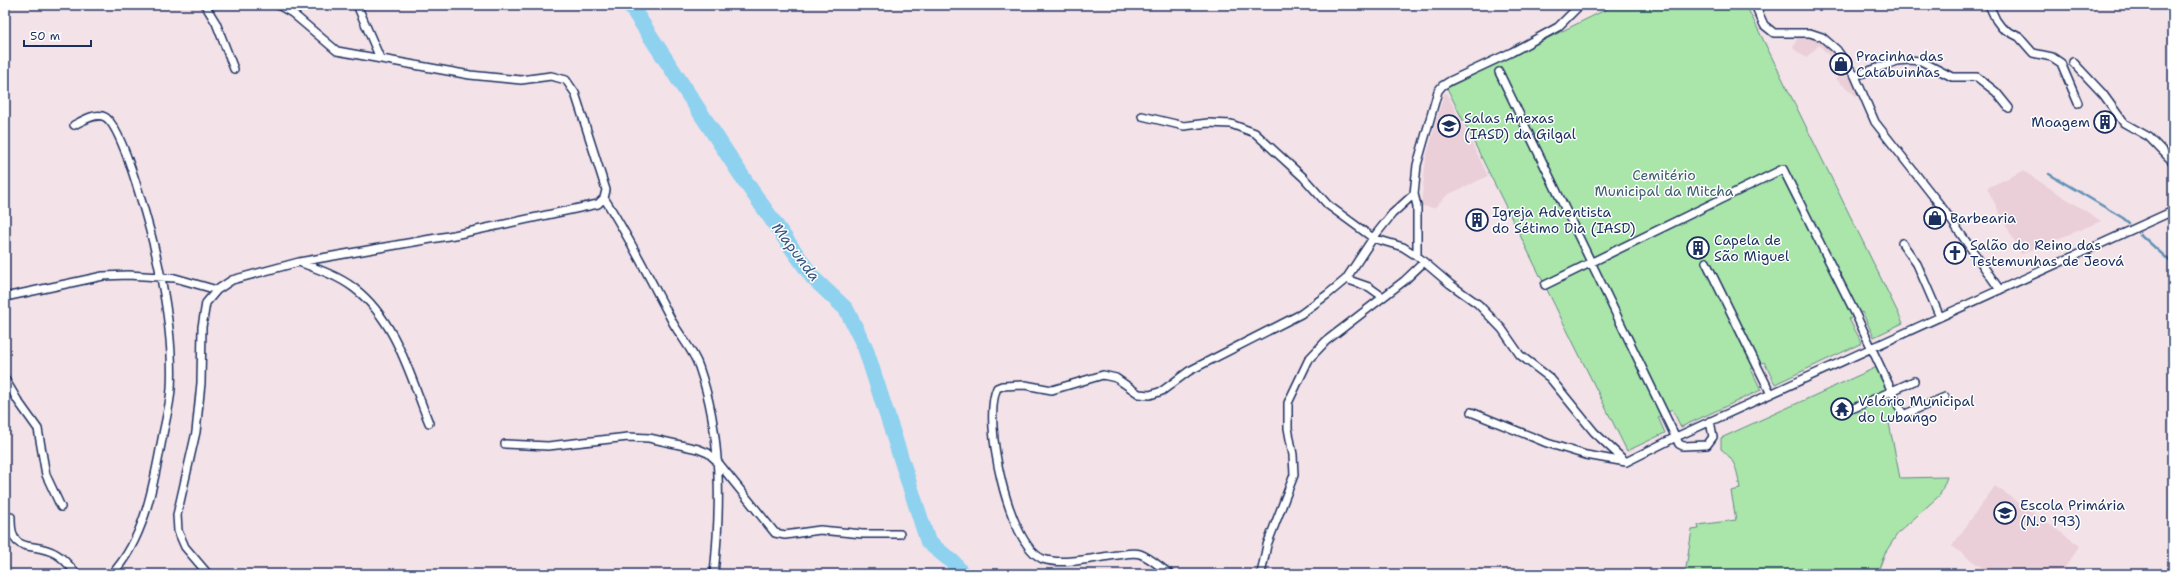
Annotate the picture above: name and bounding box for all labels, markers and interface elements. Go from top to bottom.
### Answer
scale bar [24,22,91,48]
text: 50 m [30,28,60,44]
place label: Pracinha das Catabuinhas [1856,47,1944,81]
shop icon: Pracinha das Catabuinhas [1828,51,1854,77]
place label: Salas Anexas (IASD) da Gilgal [1464,109,1577,143]
building icon: Moagem [2092,109,2118,135]
school or university icon: Salas Anexas (IASD) da Gilgal [1436,113,1462,139]
place label: Moagem [2031,113,2090,131]
park label: Cemitério Municipal da Mitcha [1595,166,1734,200]
place label: Igreja Adventista do Sétimo Dia (IASD) [1492,203,1636,237]
shop icon: Barbearia [1922,205,1948,231]
building icon: Igreja Adventista do Sétimo Dia (IASD) [1464,207,1490,233]
place label: Barbearia [1950,209,2016,227]
water label: Mapunda [767,219,825,285]
place label: Capela de São Miguel [1714,231,1790,265]
building icon: Capela de São Miguel [1685,235,1711,261]
place label: Salão do Reino das Testemunhas de Jeová [1970,236,2124,270]
church icon: Salão do Reino das Testemunhas de Jeová [1942,240,1968,266]
place label: Velório Municipal do Lubango [1858,392,1975,426]
temple icon: Velório Municipal do Lubango [1829,396,1855,422]
place label: Escola Primária (N.º 193) [2020,496,2125,530]
school or university icon: Escola Primária (N.º 193) [1992,500,2018,526]

